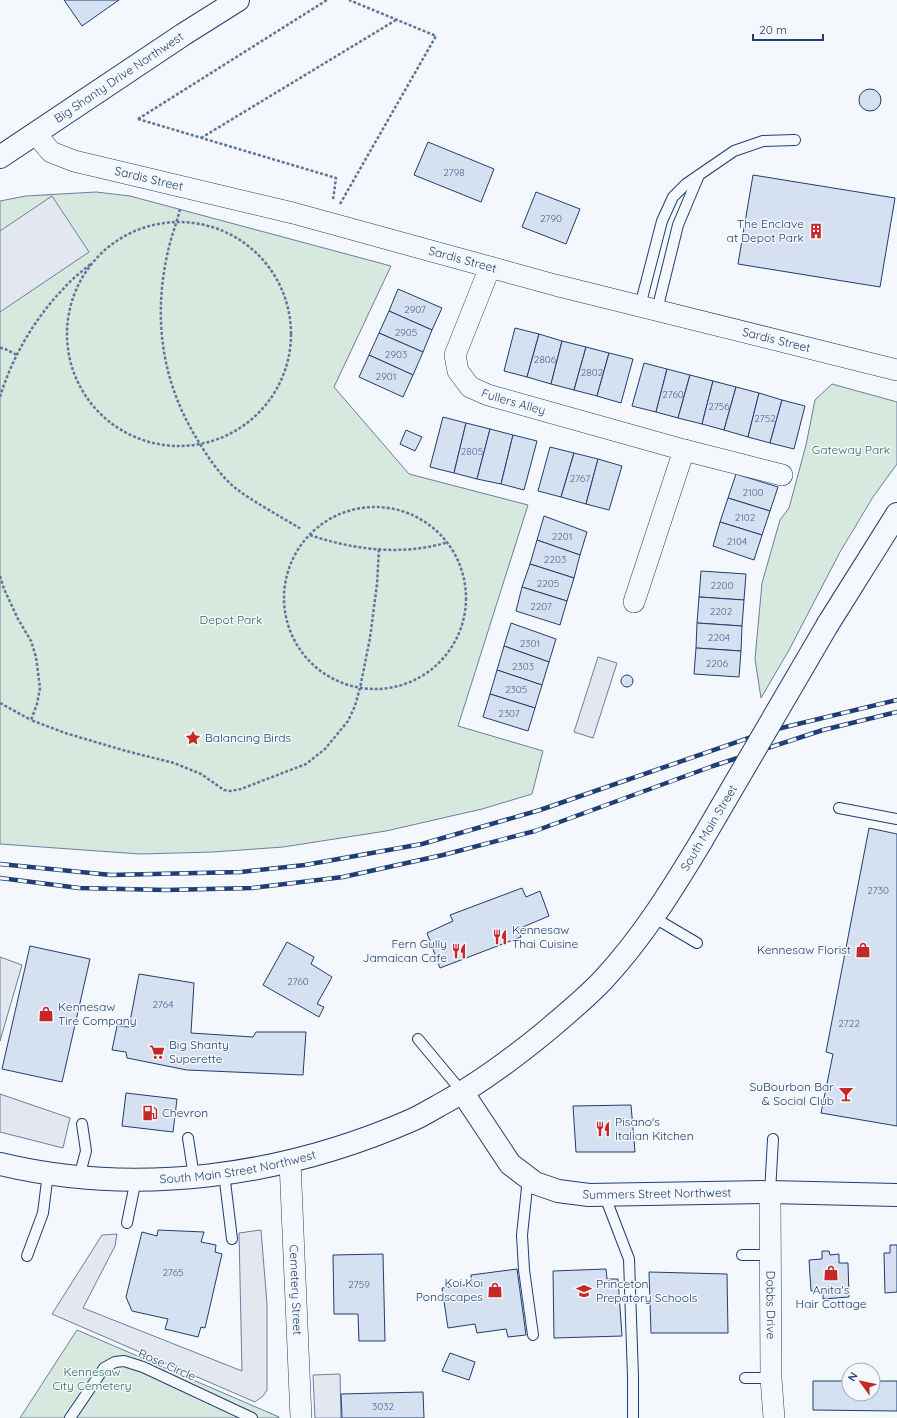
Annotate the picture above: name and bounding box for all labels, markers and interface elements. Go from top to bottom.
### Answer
scale bar [753,16,823,42]
text: 20 m [759,22,787,37]
street label: Big Shanty Drive Northwest [51,29,186,126]
street label: Sardis Street [113,163,185,194]
house number: 2798 [443,166,465,179]
house number: 2790 [540,212,562,225]
place label: The Enclave at Depot Park [727,216,804,245]
building icon: The Enclave at Depot Park [807,222,825,240]
street label: Sardis Street [427,243,498,276]
house number: 2907 [404,303,426,316]
street label: Sardis Street [741,324,812,355]
house number: 2905 [395,326,417,339]
house number: 2903 [385,348,407,361]
house number: 2806 [534,353,557,366]
house number: 2802 [581,366,604,379]
house number: 2901 [376,370,396,383]
street label: Fullers Alley [479,385,547,418]
house number: 2760 [662,388,684,401]
house number: 2756 [708,400,730,413]
house number: 2752 [754,412,776,425]
park label: Gateway Park [812,442,890,457]
house number: 2805 [461,445,483,458]
house number: 2767 [570,472,590,485]
house number: 2100 [742,486,764,499]
house number: 2102 [735,511,756,524]
house number: 2201 [552,530,572,543]
house number: 2104 [727,535,747,548]
house number: 2203 [544,553,566,566]
house number: 2205 [537,577,559,590]
house number: 2200 [711,579,734,592]
house number: 2207 [530,600,552,613]
house number: 2202 [710,605,733,618]
park label: Depot Park [200,612,262,627]
house number: 2204 [708,631,730,644]
house number: 2301 [520,637,540,650]
house number: 2206 [706,657,729,670]
house number: 2303 [512,660,534,673]
house number: 2305 [505,683,527,696]
house number: 2307 [498,707,520,720]
place icon: Balancing Birds [184,729,202,747]
place label: Balancing Birds [205,730,292,745]
street label: South Main Street [677,782,740,874]
house number: 2730 [867,884,889,897]
place label: Kennesaw Thai Cuisine [512,922,579,951]
restaurant icon: Kennesaw Thai Cuisine [491,928,509,946]
place label: Fern Gully Jamaican Cafe [363,936,447,965]
shop icon: Kennesaw Florist [854,941,872,959]
restaurant icon: Fern Gully Jamaican Cafe [450,942,468,960]
place label: Kennesaw Florist [757,942,851,957]
house number: 2760 [287,975,309,988]
house number: 2764 [153,998,173,1011]
place label: Kennesaw Tire Company [58,999,137,1028]
shop icon: Kennesaw Tire Company [37,1005,55,1023]
house number: 2722 [838,1017,860,1030]
place label: Big Shanty Superette [169,1037,229,1066]
supermarket icon: Big Shanty Superette [148,1043,166,1061]
place label: SuBourbon Bar & Social Club [749,1079,834,1108]
bar icon: SuBourbon Bar & Social Club [837,1085,855,1103]
fuel station icon: Chevron [141,1104,159,1122]
place label: Chevron [162,1105,208,1120]
place label: Pisano's Italian Kitchen [615,1114,694,1143]
restaurant icon: Pisano's Italian Kitchen [594,1120,612,1138]
street label: South Main Street Northwest [159,1147,317,1186]
street label: Summers Street Northwest [582,1185,731,1202]
street label: Cemetery Street [287,1244,305,1336]
shop icon: Anita's Hair Cottage [822,1264,840,1282]
house number: 2765 [162,1266,184,1279]
street label: Dobbs Drive [763,1271,779,1339]
place label: Koi Koi Pondscapes [416,1275,483,1304]
place label: Princeton Prepatory Schools [596,1276,698,1305]
house number: 2759 [348,1278,370,1291]
shop icon: Koi Koi Pondscapes [486,1281,504,1299]
school or university icon: Princeton Prepatory Schools [575,1282,593,1300]
place label: Anita's Hair Cottage [796,1282,867,1311]
street label: Rose Circle [136,1345,198,1384]
north arrow [841,1362,881,1402]
park label: Kennesaw City Cemetery [52,1364,132,1393]
text: N [845,1369,861,1384]
house number: 3032 [372,1400,394,1413]

